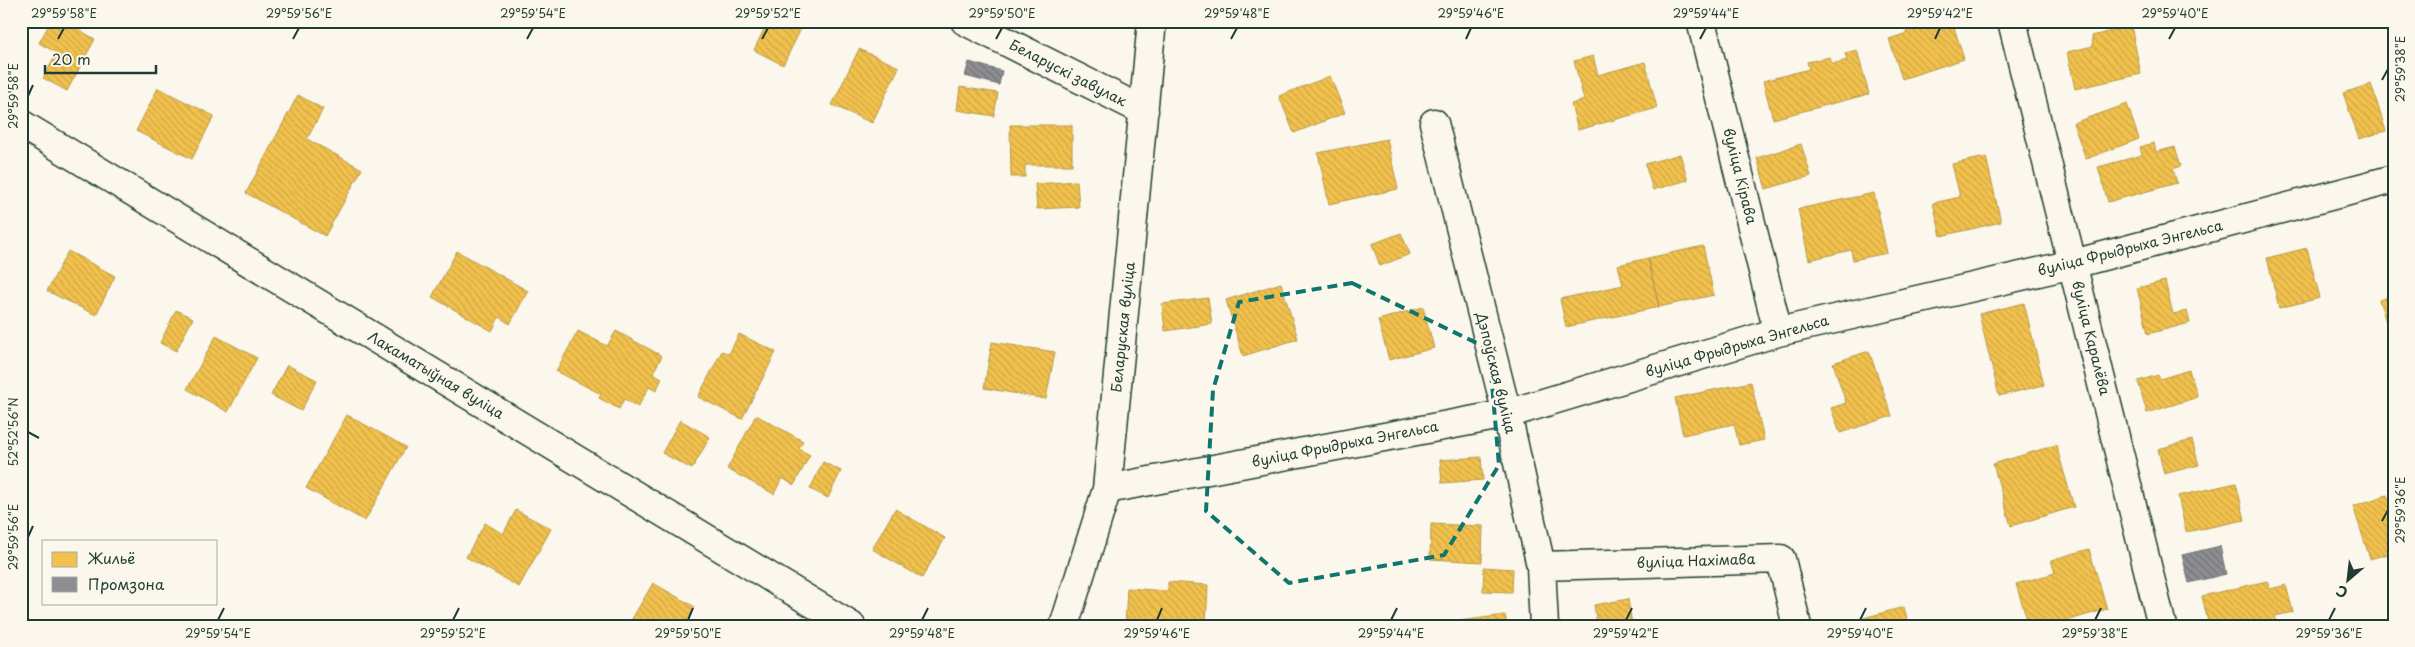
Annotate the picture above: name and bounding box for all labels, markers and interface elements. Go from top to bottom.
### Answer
text: 29°59'58"E [31,4,97,22]
text: 29°59'56"E [266,4,332,22]
text: 29°59'54"E [500,4,566,22]
text: 29°59'52"E [735,4,801,22]
text: 29°59'50"E [969,4,1035,22]
text: 29°59'48"E [1204,4,1270,22]
text: 29°59'46"E [1438,4,1504,22]
text: 29°59'44"E [1673,4,1739,22]
text: 29°59'42"E [1907,4,1973,22]
text: 29°59'40"E [2141,4,2209,22]
street label: Беларускі завулак [1006,34,1131,111]
text: 29°59'38"E [2391,36,2409,102]
scale bar [45,42,156,74]
text: 20 m [52,47,91,70]
text: 29°59'58"E [4,63,22,129]
street label: вуліца Кірава [1718,126,1763,226]
street label: вуліца Фрыдрыха Энгельса [2035,214,2225,281]
street label: Беларуская вуліца [1105,260,1140,393]
street label: вуліца Каралёва [2067,278,2116,398]
street label: Дэпоўская вуліца [1471,309,1522,436]
street label: вуліца Фрыдрыха Энгельса [1643,309,1831,382]
street label: Лакаматыўная вуліца [364,326,509,424]
text: 52°52'56"N [4,397,22,467]
street label: вуліца Фрыдрыха Энгельса [1250,415,1440,472]
text: 29°59'36"E [2391,476,2409,544]
text: 29°59'56"E [4,504,22,570]
legend [42,540,218,604]
text: Жильё [87,546,135,569]
street label: вуліца Нахімава [1636,548,1756,573]
north arrow [2322,554,2372,604]
text: Промзона [88,572,165,595]
text: С [2332,580,2351,604]
text: 29°59'54"E [185,624,251,642]
text: 29°59'52"E [420,624,486,642]
text: 29°59'50"E [655,624,721,642]
text: 29°59'48"E [889,624,955,642]
text: 29°59'46"E [1124,624,1190,642]
text: 29°59'44"E [1358,624,1424,642]
text: 29°59'42"E [1593,624,1659,642]
text: 29°59'40"E [1826,624,1894,642]
text: 29°59'38"E [2062,624,2128,642]
text: 29°59'36"E [2295,624,2363,642]

